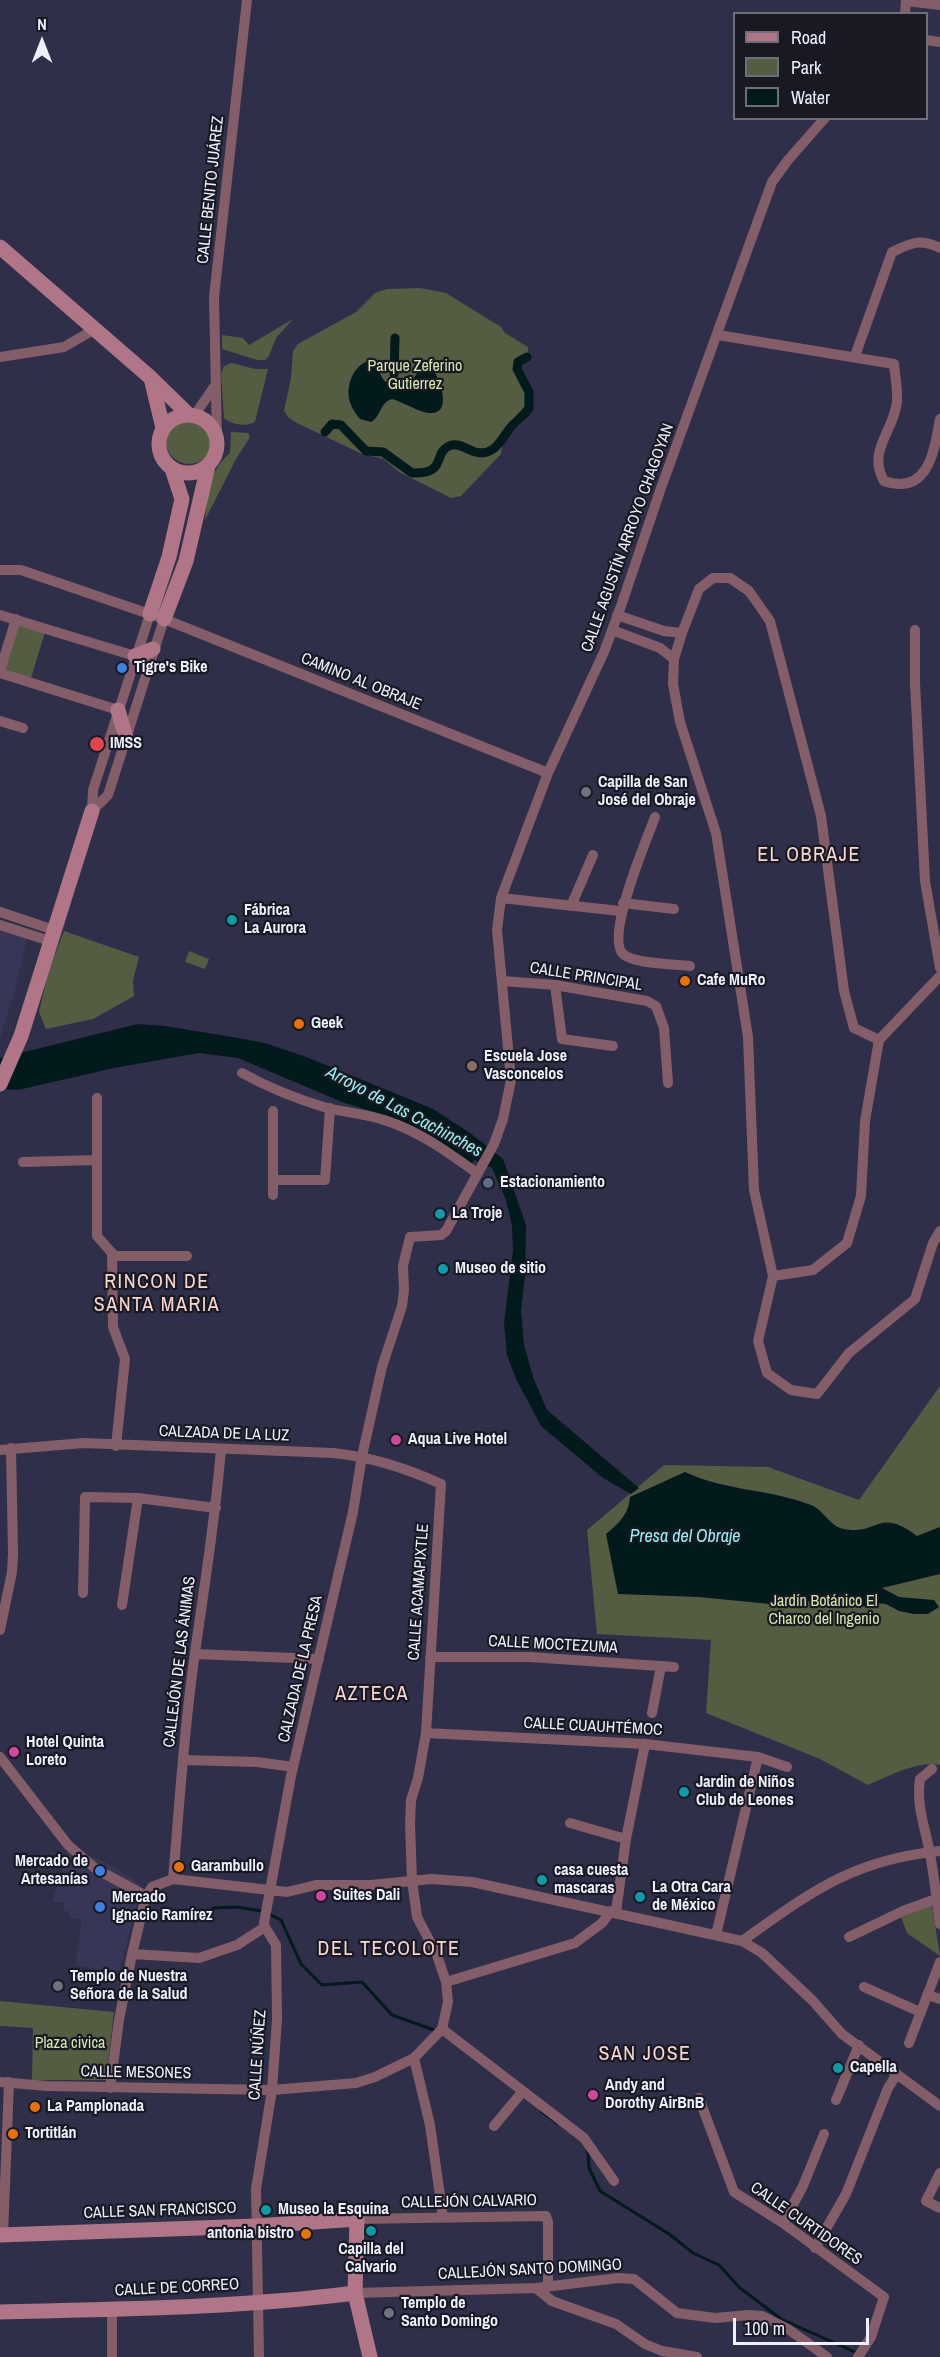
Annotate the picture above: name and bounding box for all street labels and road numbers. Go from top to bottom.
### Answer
street label: CALLE BENITO JUÁREZ [194,115,228,265]
street label: CALLE AGUSTÍN ARROYO CHAGOYAN [578,421,678,655]
street label: CAMINO AL OBRAJE [298,649,424,715]
street label: CALLE PRINCIPAL [528,959,644,995]
street label: CALZADA DE LA LUZ [158,1422,290,1446]
street label: CALLE ACAMAPIXTLE [405,1523,433,1661]
street label: CALLEJÓN DE LAS ÁNIMAS [160,1575,200,1749]
street label: CALZADA DE LA PRESA [275,1594,327,1744]
street label: CALLE MOCTEZUMA [488,1632,618,1658]
street label: CALLE CUAUHTÉMOC [523,1714,663,1740]
street label: CALLE NÚÑEZ [245,2009,271,2101]
street label: CALLE MESONES [80,2062,192,2084]
street label: CALLE CURTIDORES [747,2178,865,2270]
street label: CALLEJÓN CALVARIO [401,2191,537,2213]
street label: CALLE SAN FRANCISCO [83,2199,237,2223]
street label: CALLEJÓN SANTO DOMINGO [438,2256,622,2284]
street label: CALLE DE CORREO [114,2275,240,2301]

